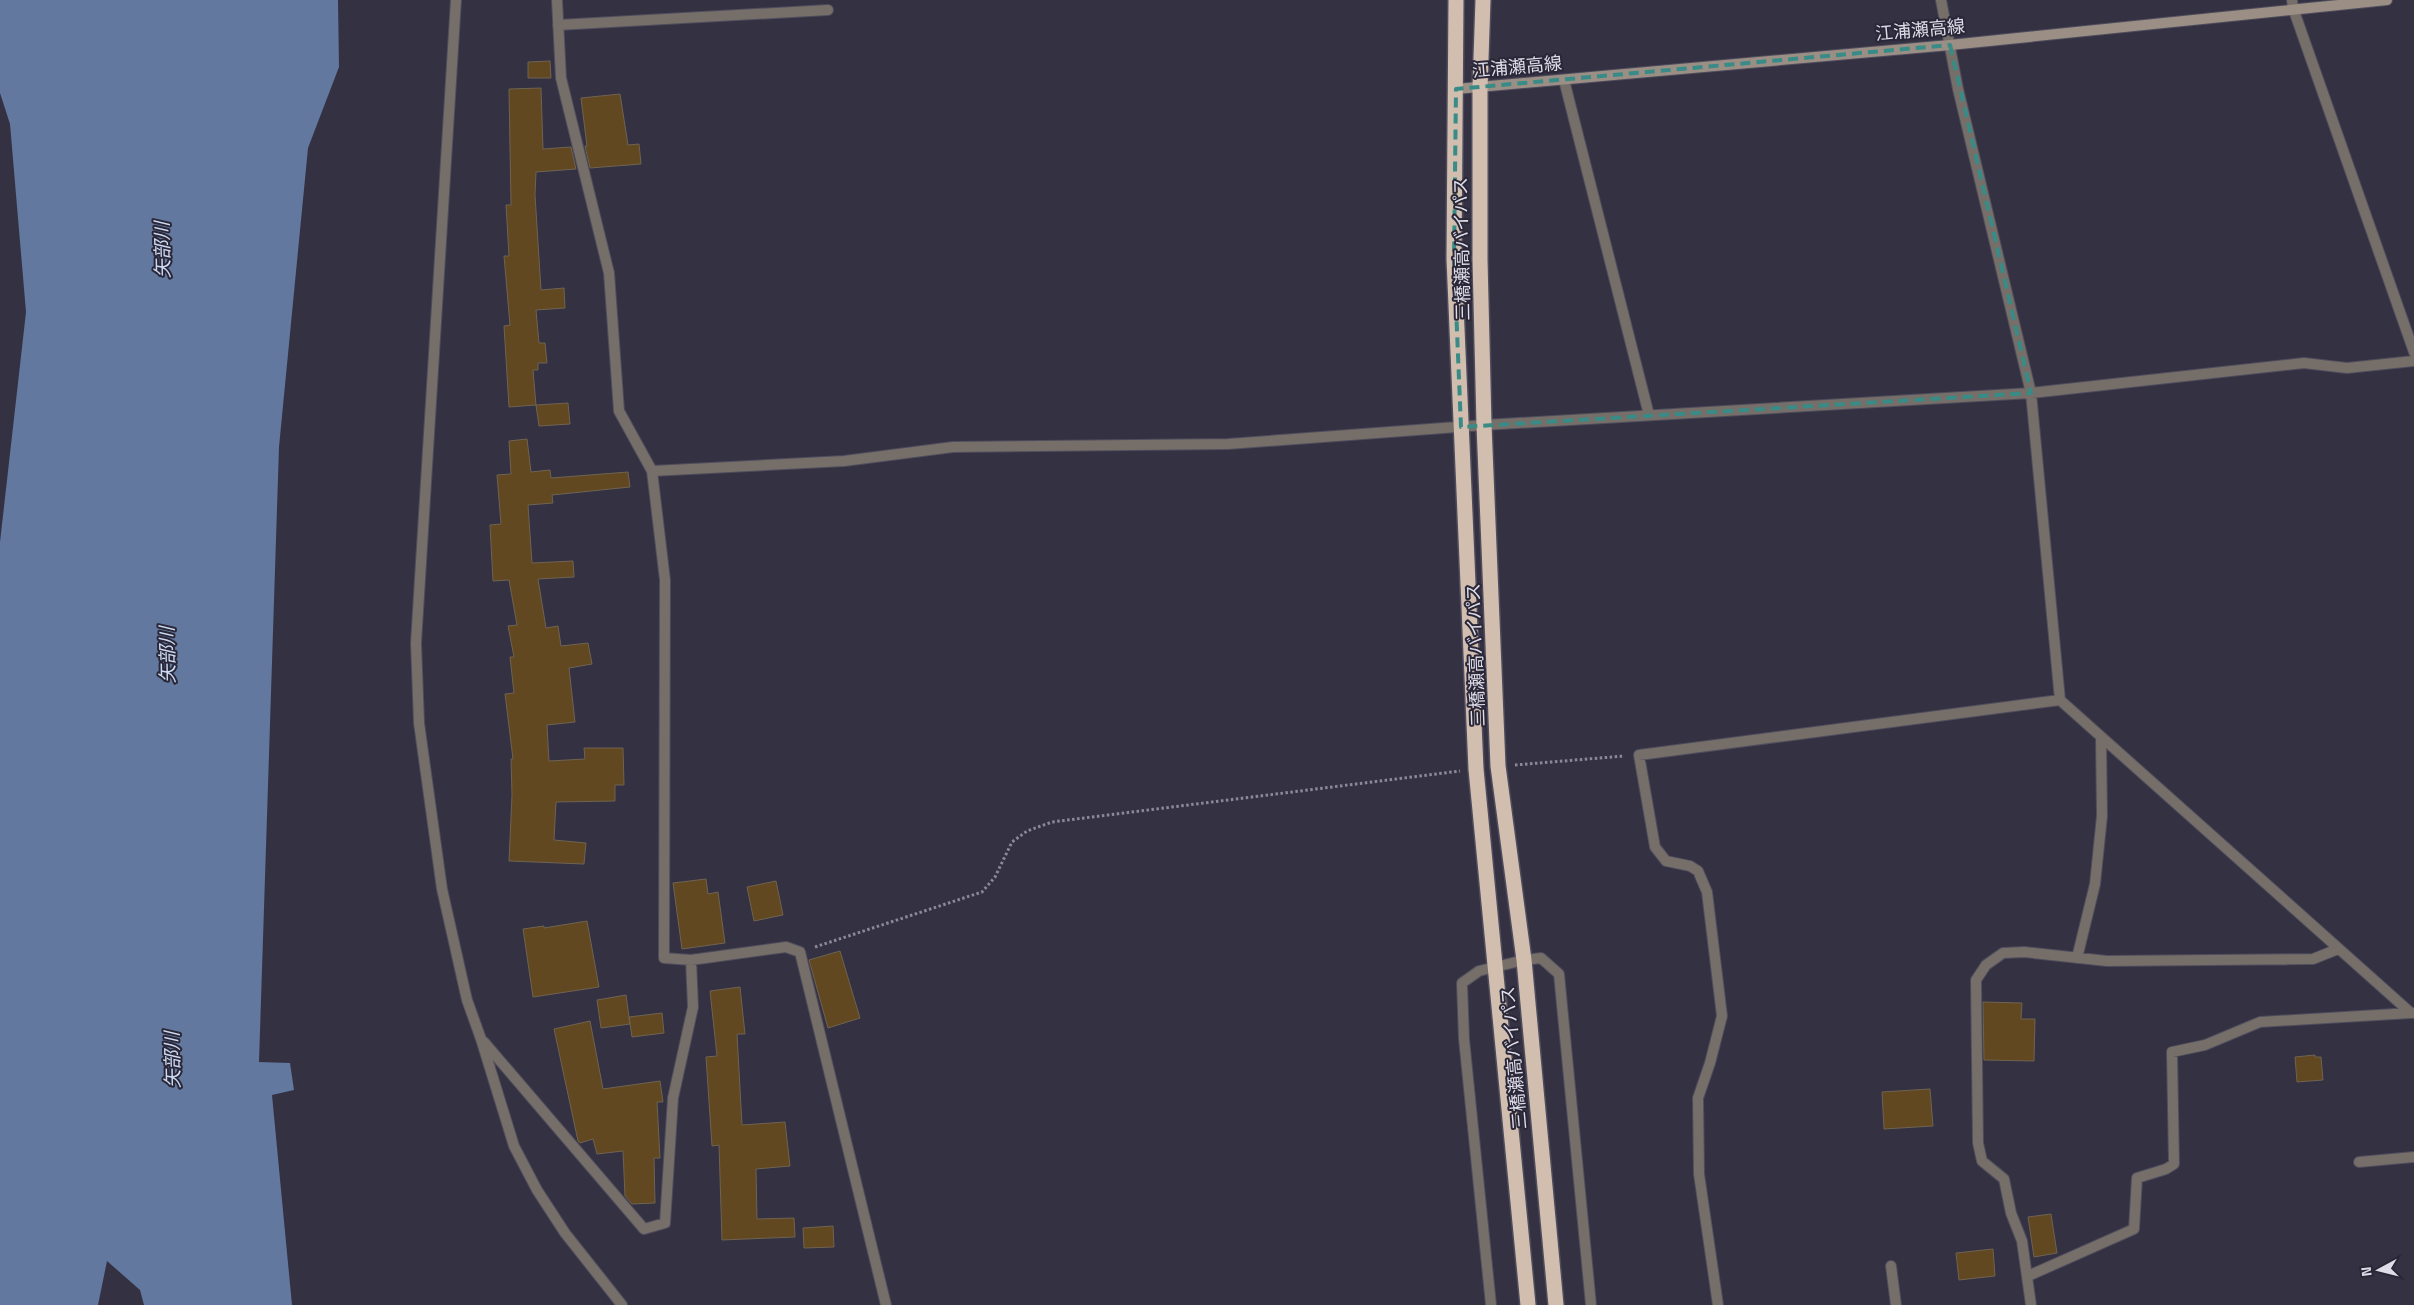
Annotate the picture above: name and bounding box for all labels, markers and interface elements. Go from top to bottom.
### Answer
street label: 江浦瀬高線 [1874,12,1966,47]
street label: 江浦瀬高線 [1471,49,1563,84]
street label: 三橋瀬高バイパス [1447,177,1476,321]
water label: 矢部川 [146,219,176,279]
street label: 三橋瀬高バイパス [1460,583,1491,727]
water label: 矢部川 [151,624,181,684]
street label: 三橋瀬高バイパス [1494,985,1533,1131]
water label: 矢部川 [156,1029,186,1089]
north arrow [2354,1245,2404,1295]
text: N [2355,1266,2377,1278]

